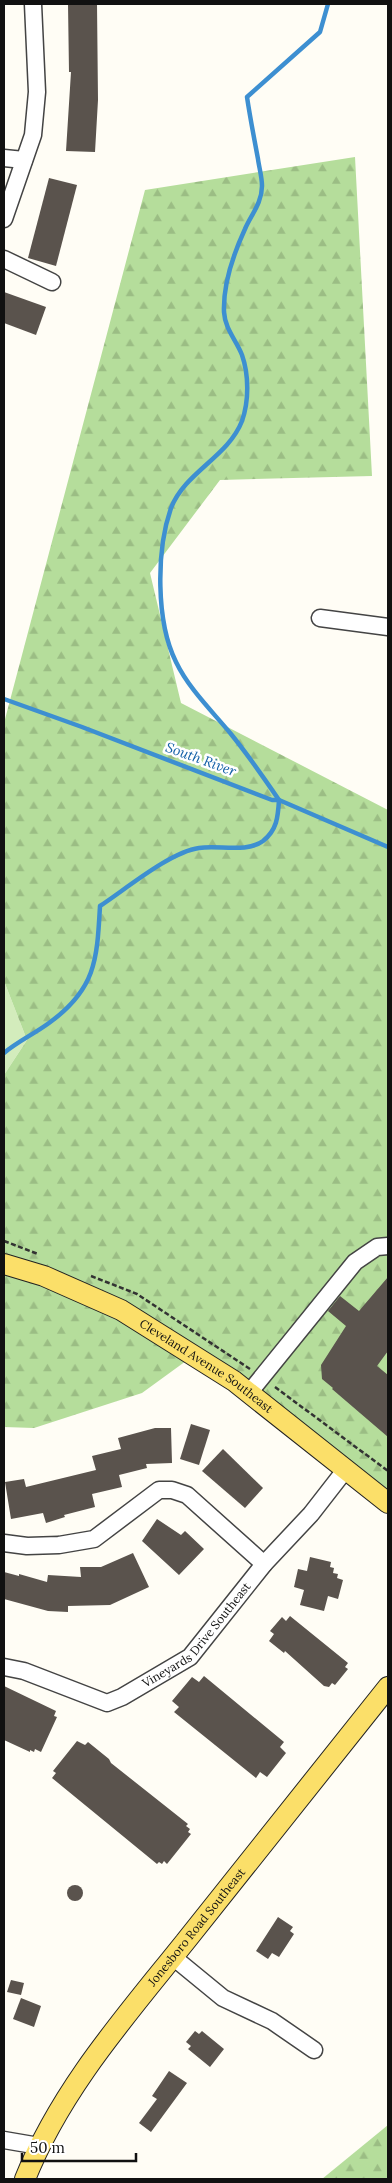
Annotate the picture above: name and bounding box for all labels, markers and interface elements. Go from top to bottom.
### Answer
water label: South River [163,738,239,780]
street label: Cleveland Avenue Southeast [137,1316,276,1416]
street label: Vineyards Drive Southeast [138,1579,254,1691]
street label: Jonesboro Road Southeast [144,1865,248,1990]
scale bar [22,2130,136,2162]
text: 50 m [30,2138,65,2157]

